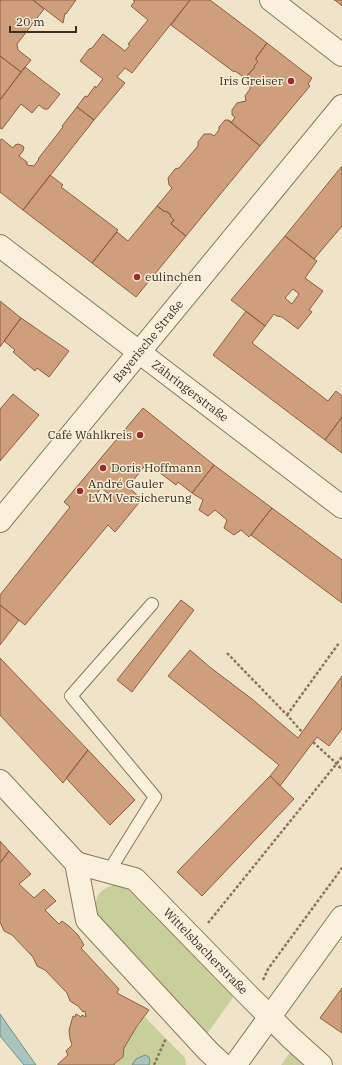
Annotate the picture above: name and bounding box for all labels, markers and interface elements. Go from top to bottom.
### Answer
scale bar [10,8,76,34]
text: 20 m [16,14,45,29]
place label: Iris Greiser [219,73,284,88]
marker: Iris Greiser [286,76,296,86]
place label: eulinchen [145,269,202,284]
marker: eulinchen [132,272,142,282]
street label: Bayerische Straße [109,297,186,385]
street label: Zähringerstraße [149,356,232,425]
place label: Café Wahlkreis [48,427,132,442]
marker: Café Wahlkreis [135,430,145,440]
place label: Doris Hoffmann [111,460,202,475]
marker: Doris Hoffmann [98,463,108,473]
place label: André Gauler LVM Versicherung [88,476,192,505]
marker: André Gauler LVM Versicherung [75,486,85,496]
street label: Wittelsbacherstraße [160,905,251,997]

